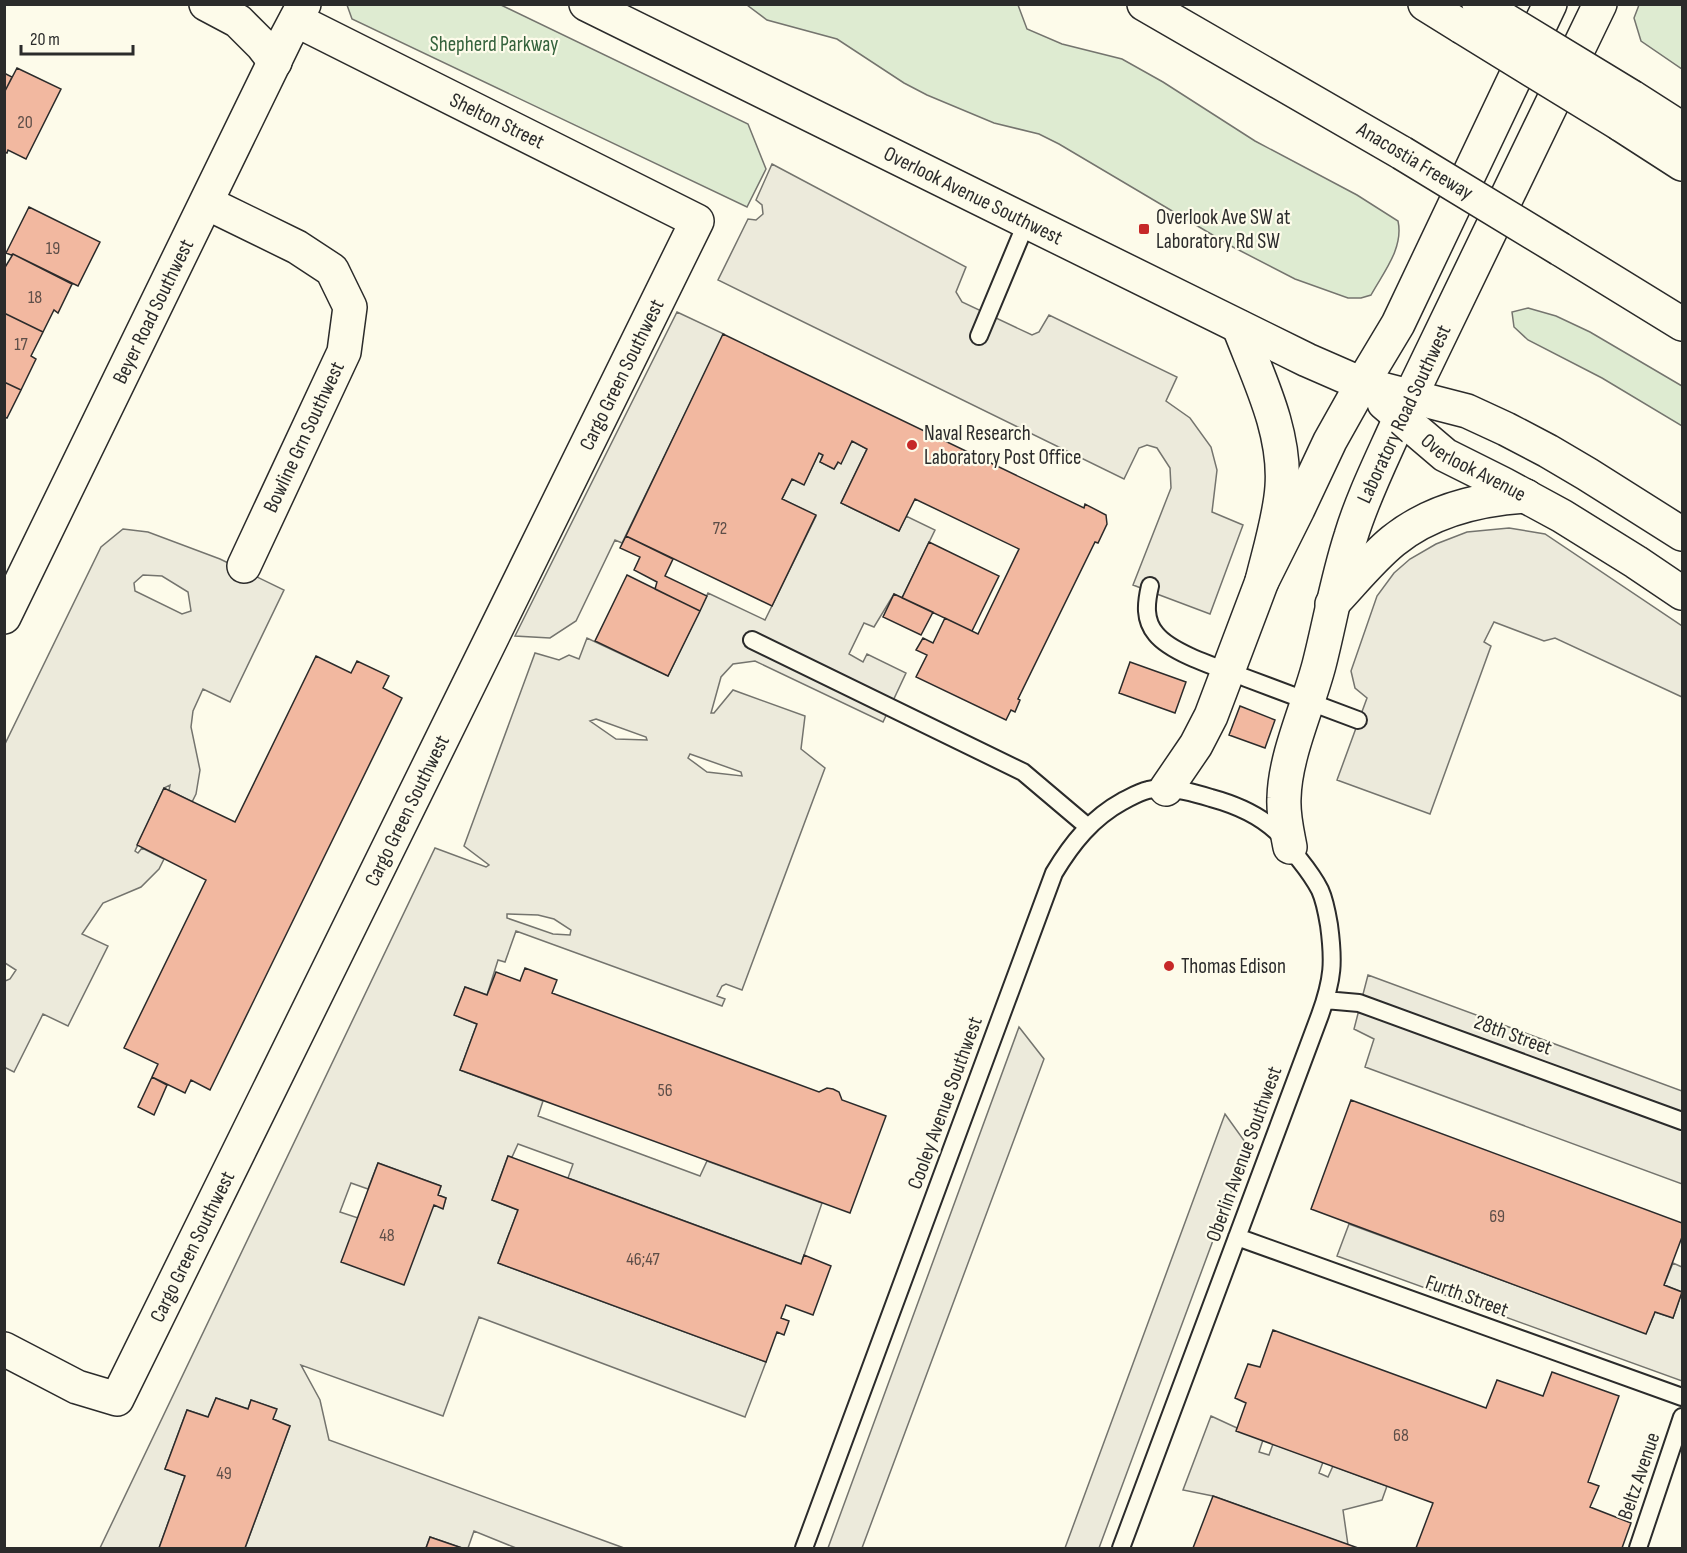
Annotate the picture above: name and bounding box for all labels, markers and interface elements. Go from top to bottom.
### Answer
scale bar [21,18,134,56]
text: 20 m [30,29,60,50]
park label: Shepherd Parkway [430,32,558,57]
street label: Shelton Street [446,87,548,155]
house number: 20 [17,112,33,133]
street label: Anacostia Freeway [1352,116,1477,205]
street label: Overlook Avenue Southwest [880,141,1067,250]
place label: Overlook Ave SW at Laboratory Rd SW [1156,205,1290,254]
marker: Overlook Ave SW at Laboratory Rd SW [1137,222,1151,236]
street label: Beyer Road Southwest [107,235,199,388]
house number: 19 [46,238,60,259]
house number: 18 [28,287,42,308]
street label: Cargo Green Southwest [574,295,669,454]
street label: Laboratory Road Southwest [1352,321,1456,507]
house number: 17 [14,334,29,355]
street label: Bowline Grn Southwest [258,358,350,516]
place label: Naval Research Laboratory Post Office [924,421,1082,470]
street label: Overlook Avenue [1416,428,1530,507]
marker: Naval Research Laboratory Post Office [905,438,919,452]
house number: 72 [713,518,727,539]
street label: Cargo Green Southwest [359,731,454,890]
place label: Thomas Edison [1181,954,1286,979]
marker: Thomas Edison [1162,959,1176,973]
street label: 28th Street [1471,1009,1555,1061]
street label: Cooley Avenue Southwest [902,1013,988,1193]
street label: Oberlin Avenue Southwest [1201,1063,1287,1245]
house number: 56 [657,1080,673,1101]
street label: Cargo Green Southwest [144,1167,240,1326]
house number: 69 [1489,1206,1505,1227]
house number: 48 [379,1225,395,1246]
house number: 46;47 [626,1249,661,1270]
street label: Furth Street [1422,1270,1512,1322]
house number: 68 [1393,1425,1409,1446]
street label: Beltz Avenue [1612,1429,1666,1523]
house number: 49 [216,1463,232,1484]

